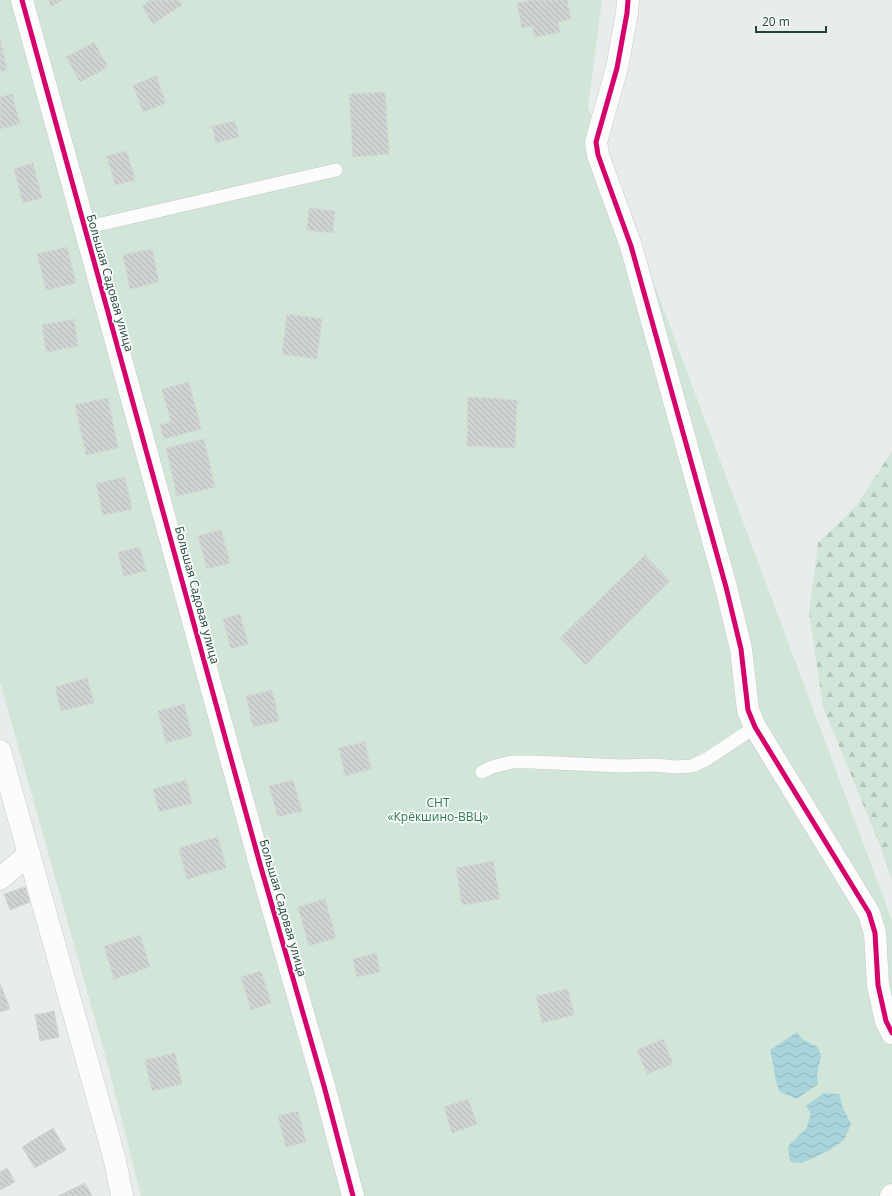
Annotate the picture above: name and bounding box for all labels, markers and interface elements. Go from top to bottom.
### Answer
scale bar [756,8,826,34]
text: 20 m [762,13,790,30]
street label: Большая Садовая улица [83,212,138,353]
street label: Большая Садовая улица [171,524,224,666]
park label: СНТ «Крёкшино-ВВЦ» [388,794,488,825]
street label: Большая Садовая улица [256,837,311,978]

